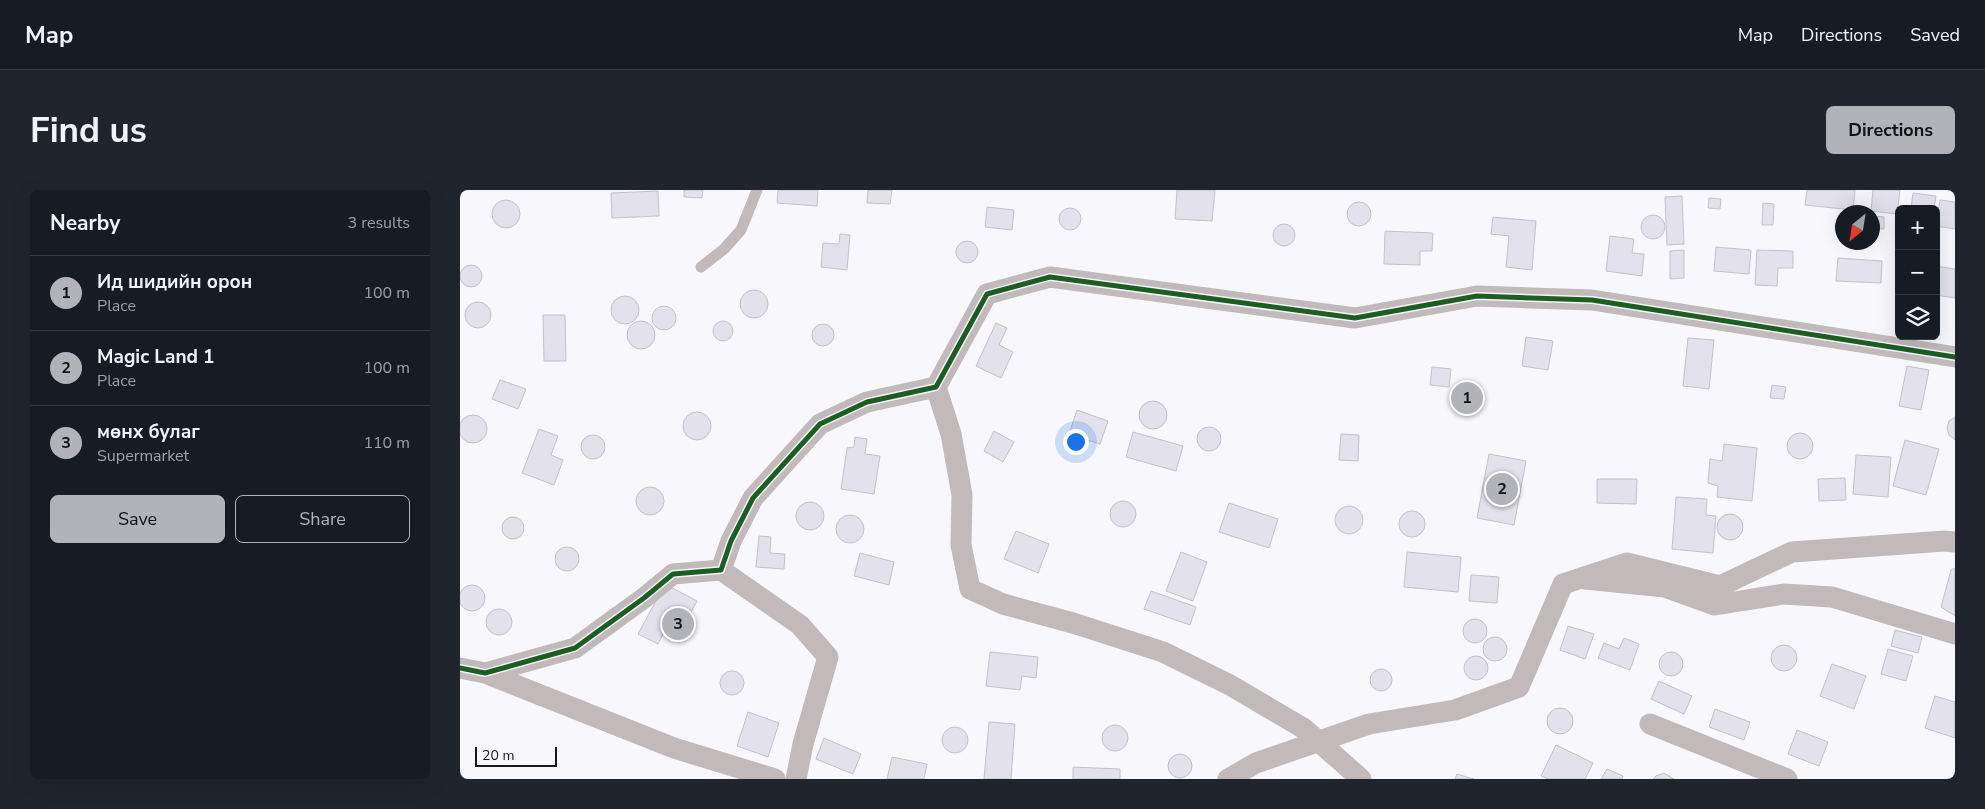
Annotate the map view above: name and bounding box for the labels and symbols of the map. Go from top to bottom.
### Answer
north arrow [1835,205,1880,250]
pin: 1 [1451,379,1483,417]
your location [1063,429,1089,455]
pin: 2 [1486,470,1518,508]
pin: 3 [662,605,694,643]
scale bar [475,744,558,767]

